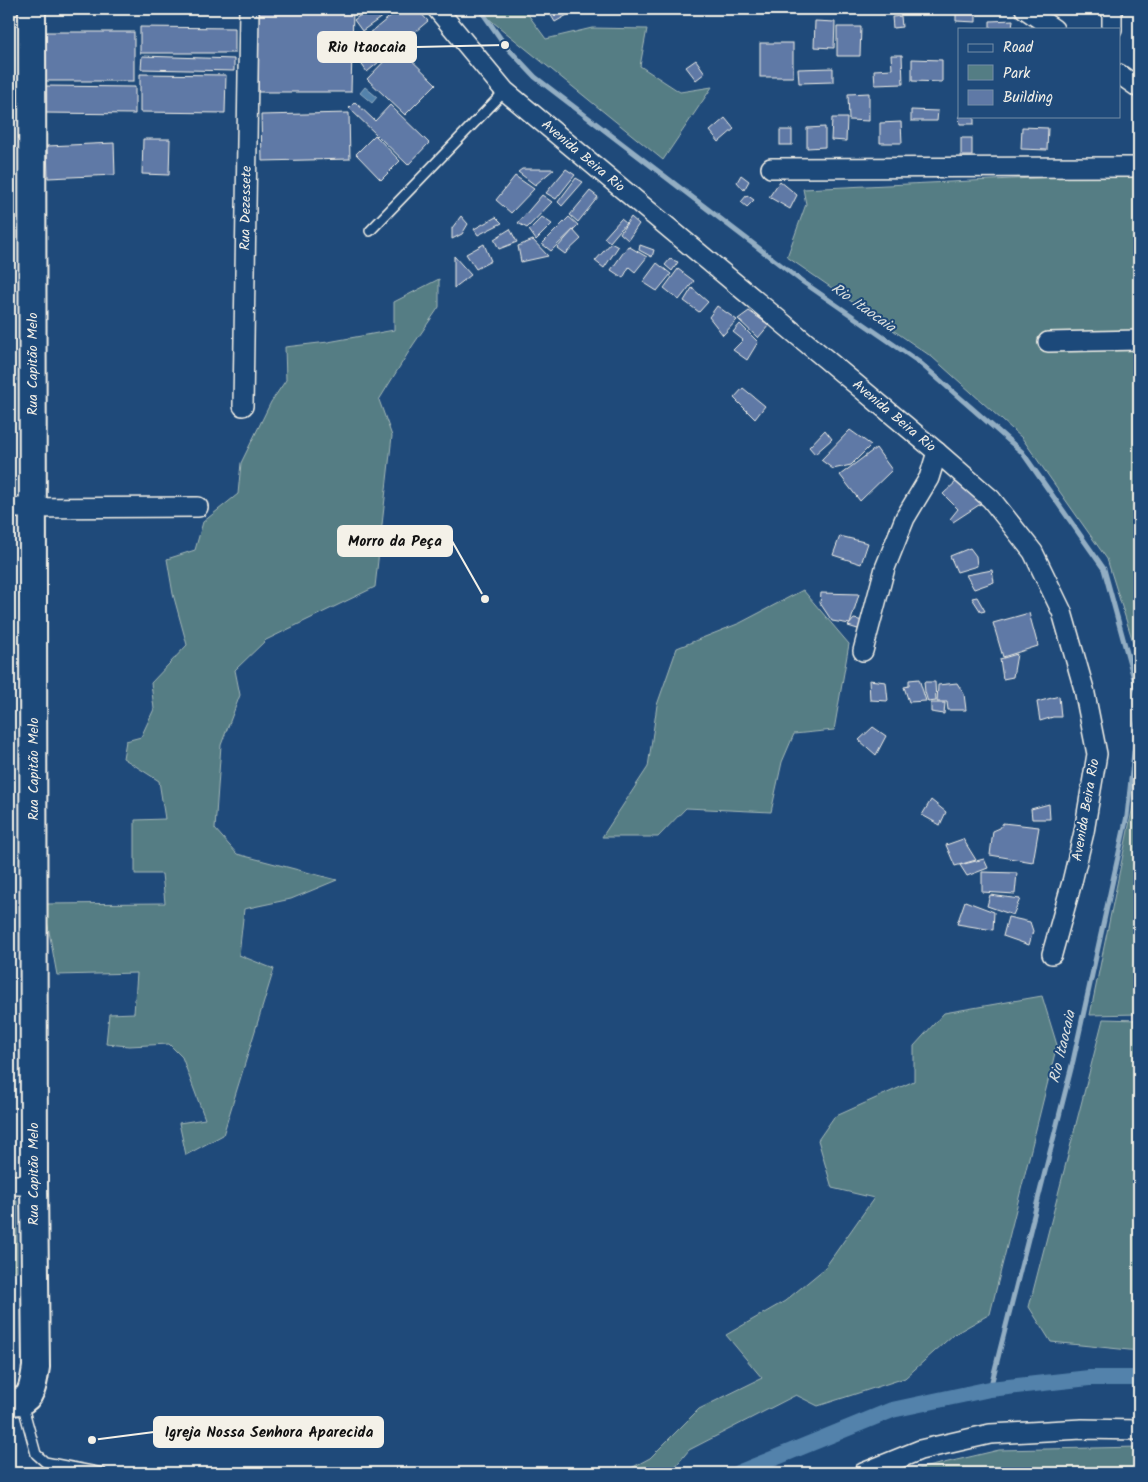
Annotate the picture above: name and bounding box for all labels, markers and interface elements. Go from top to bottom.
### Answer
legend [958,28,1120,118]
callout: Rio Itaocaia [318,32,416,62]
text: Rio Itaocaia [328,36,406,60]
text: Road [1003,36,1034,60]
text: Park [1003,62,1031,86]
text: Building [1003,86,1053,110]
street label: Avenida Beira Rio [536,114,630,198]
street label: Rua Dezessete [234,165,258,251]
water label: Rio Itaocaia [826,277,901,340]
street label: Rua Capitão Melo [22,312,44,416]
street label: Avenida Beira Rio [847,374,941,458]
callout: Morro da Peça [338,526,452,556]
text: Morro da Peça [348,530,442,554]
street label: Rua Capitão Melo [23,717,45,821]
street label: Avenida Beira Rio [1066,757,1106,863]
water label: Rio Itaocaia [1043,1007,1083,1086]
street label: Rua Capitão Melo [23,1122,45,1226]
callout: Igreja Nossa Senhora Aparecida [154,1417,383,1447]
text: Igreja Nossa Senhora Aparecida [165,1421,374,1445]

